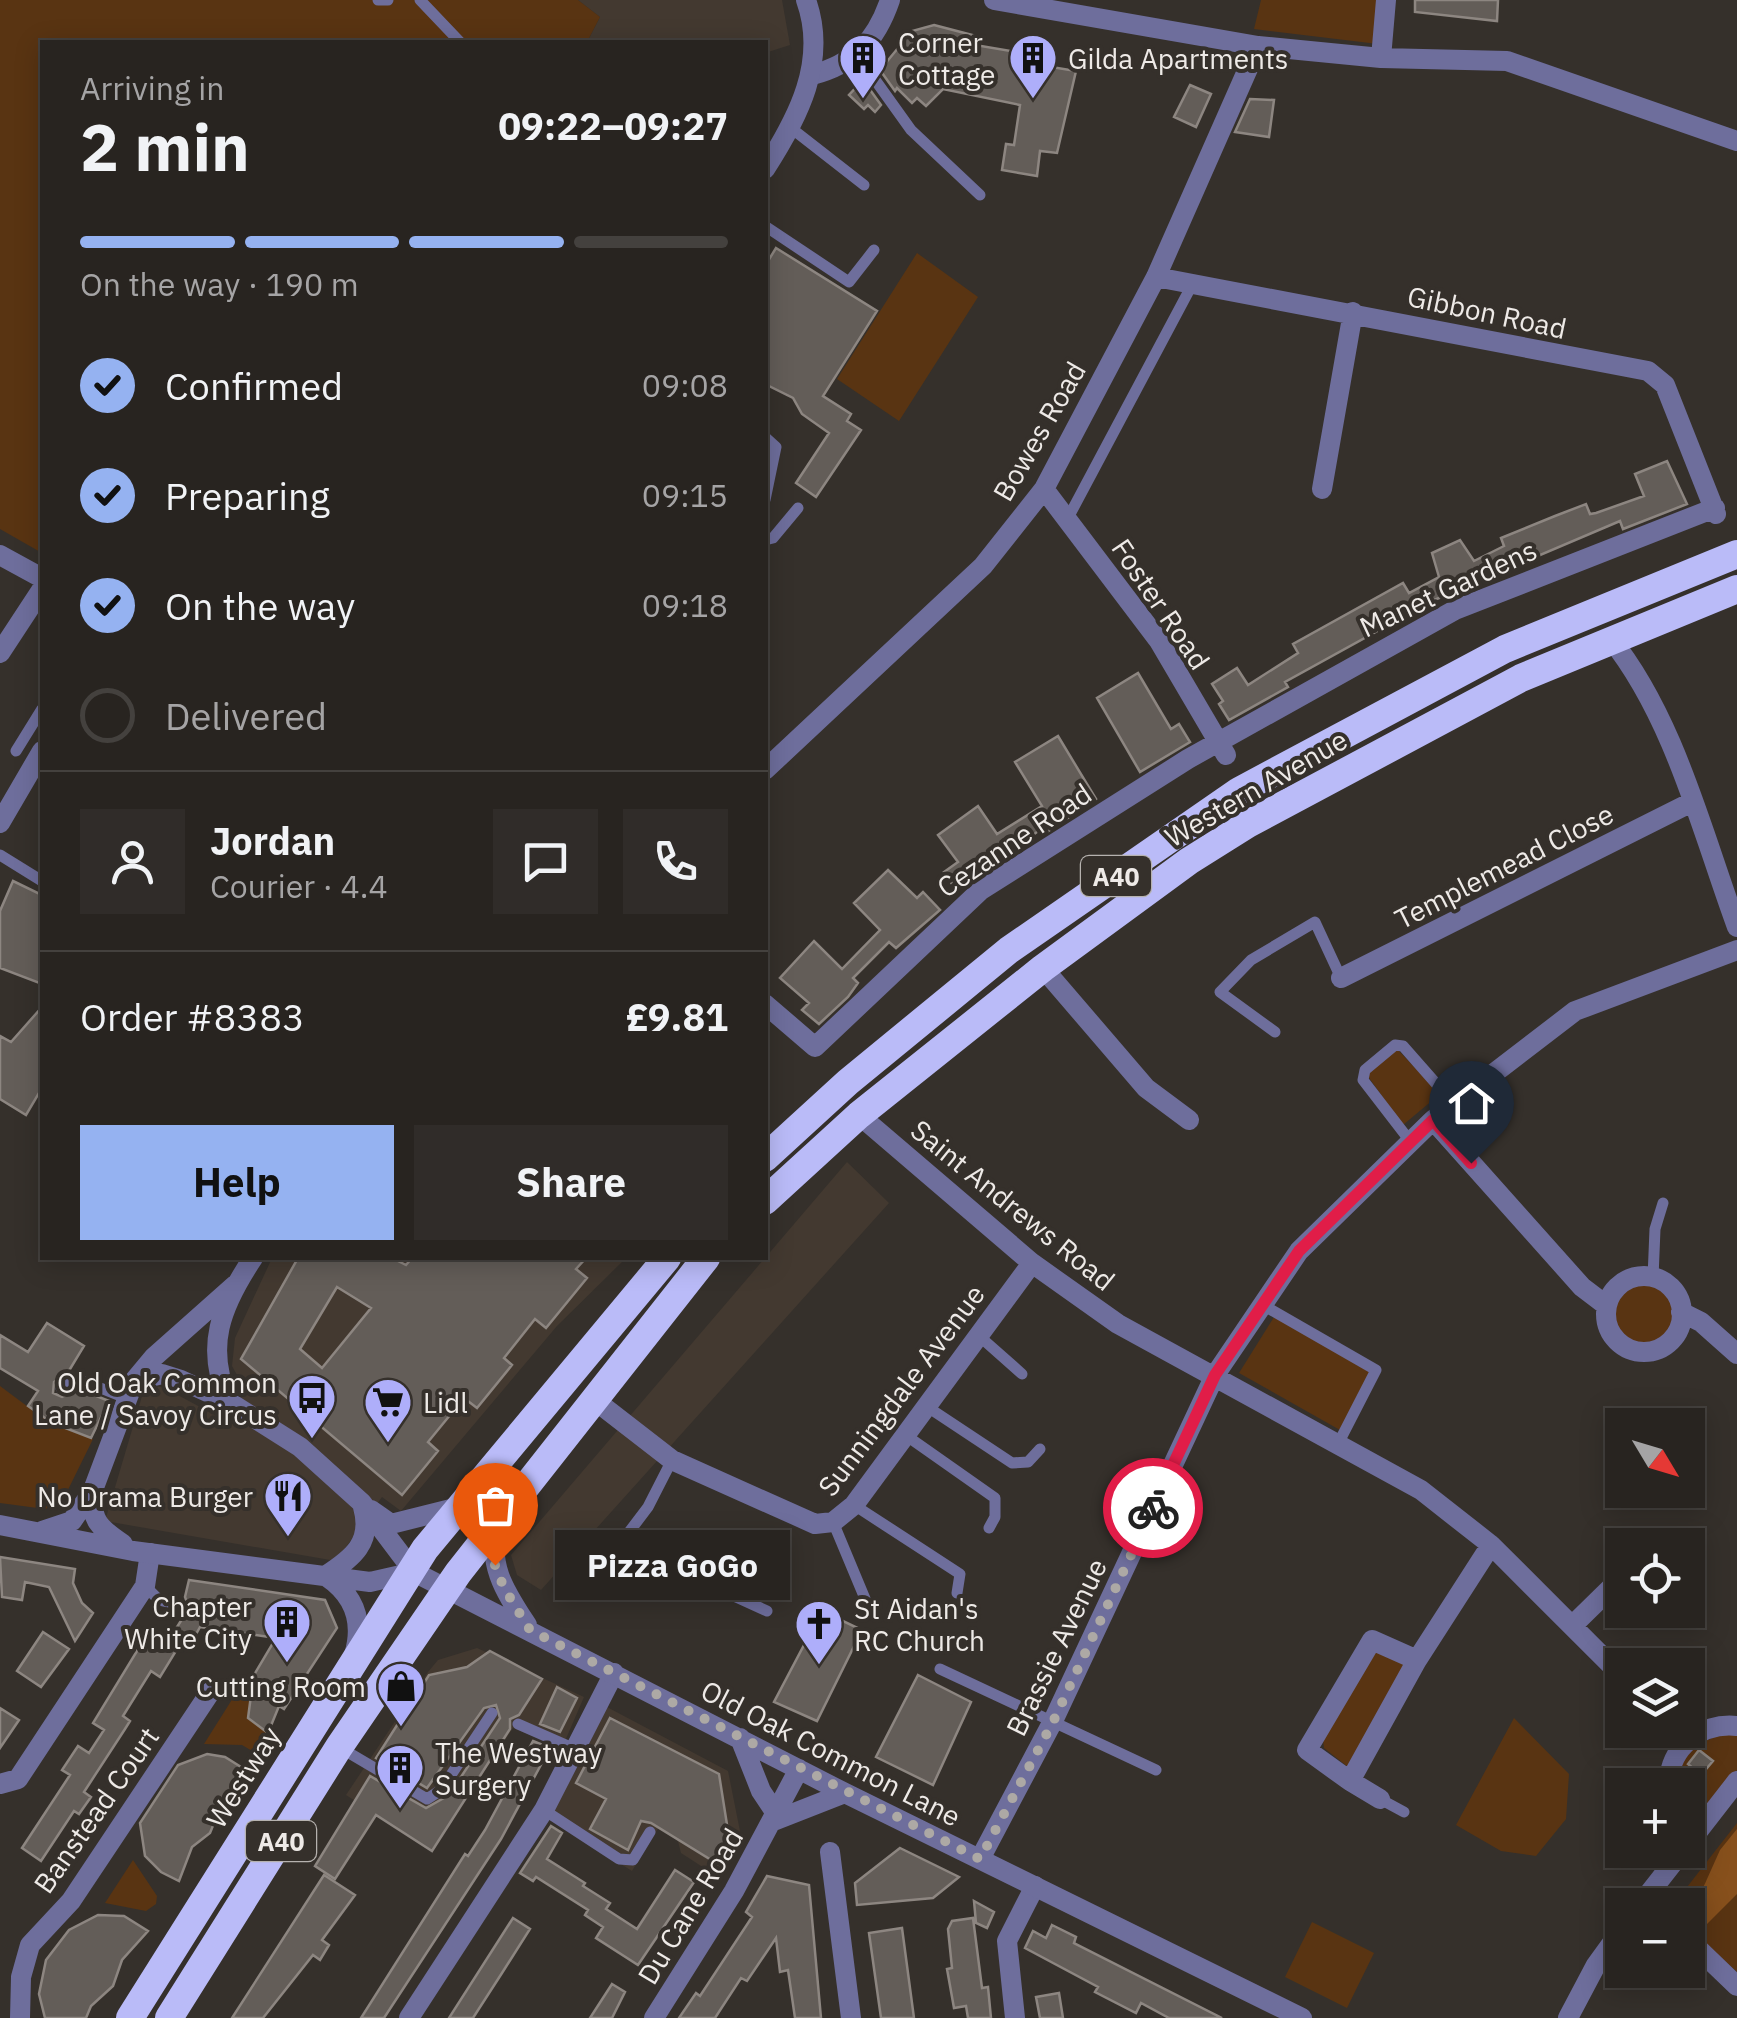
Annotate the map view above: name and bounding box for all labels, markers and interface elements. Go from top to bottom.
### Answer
place label: Corner Cottage [898,24,995,93]
building icon: Corner Cottage [837,32,889,100]
building icon: Gilda Apartments [1007,32,1059,100]
place label: Gilda Apartments [1068,40,1288,77]
text: Arriving in [80,67,225,109]
text: 09:22–09:27 [498,101,728,150]
text: 2 min [80,104,250,189]
text: On the way · 190 m [80,263,359,305]
street label: Gibbon Road [1404,277,1570,347]
street label: Bowes Road [984,355,1094,507]
icon: check [80,358,135,413]
text: Confirmed [165,361,343,410]
text: 09:08 [642,364,728,406]
icon: check [80,468,135,523]
text: Preparing [165,471,330,520]
text: 09:15 [642,474,728,516]
street label: Foster Road [1104,531,1218,677]
street label: Manet Gardens [1354,531,1542,645]
icon: check [80,578,135,633]
text: On the way [165,581,355,630]
text: 09:18 [642,584,728,626]
text: Delivered [165,691,327,740]
street label: Western Avenue [1158,721,1354,855]
street label: Cezanne Road [930,775,1098,905]
street label: Templemead Close [1388,795,1620,937]
button: person [80,809,185,914]
button: chat [493,809,598,914]
button: phone [623,809,728,914]
text: Jordan [210,816,335,865]
road number: A40 [1081,856,1151,896]
text: Courier · 4.4 [210,865,388,907]
text: Order #8383 [80,992,305,1041]
text: £9.81 [626,992,728,1041]
pin [1429,1061,1514,1164]
icon: home [1444,1076,1499,1131]
street label: Saint Andrews Road [903,1111,1123,1299]
button: Help [80,1125,394,1240]
button: Share [414,1125,728,1240]
street label: Sunningdale Avenue [809,1277,993,1503]
place label: Old Oak Common Lane / Savoy Circus [34,1364,277,1433]
bus stop icon: Old Oak Common Lane / Savoy Circus [286,1372,338,1440]
supermarket icon: Lidl [362,1376,414,1444]
place label: Lidl [423,1384,468,1421]
north arrow [1605,1408,1705,1508]
map controls [1605,1408,1705,1988]
courier [1103,1458,1203,1558]
pin [453,1463,538,1566]
restaurant icon: No Drama Burger [262,1470,314,1538]
place label: No Drama Burger [37,1478,253,1515]
icon: bag [468,1478,523,1533]
icon: bike [1126,1481,1181,1536]
button: locate [1605,1528,1705,1628]
callout: Pizza GoGo [555,1530,790,1600]
text: Pizza GoGo [587,1544,758,1586]
street label: Brassie Avenue [997,1552,1115,1742]
place label: Chapter White City [124,1588,252,1657]
place label: St Aidan's RC Church [854,1590,985,1659]
building icon: Chapter White City [261,1596,313,1664]
church icon: St Aidan's RC Church [793,1598,845,1666]
button: layers [1605,1648,1705,1748]
shop icon: Cutting Room [375,1660,427,1728]
place label: Cutting Room [196,1668,366,1705]
street label: Old Oak Common Lane [695,1671,967,1835]
street label: Westway [197,1719,289,1835]
street label: Banstead Court [25,1720,167,1900]
place label: The Westway Surgery [435,1734,602,1803]
building icon: The Westway Surgery [374,1742,426,1810]
button: + [1605,1768,1705,1868]
road number: A40 [246,1821,316,1861]
street label: Du Cane Road [629,1821,751,1991]
button: − [1605,1888,1705,1988]

